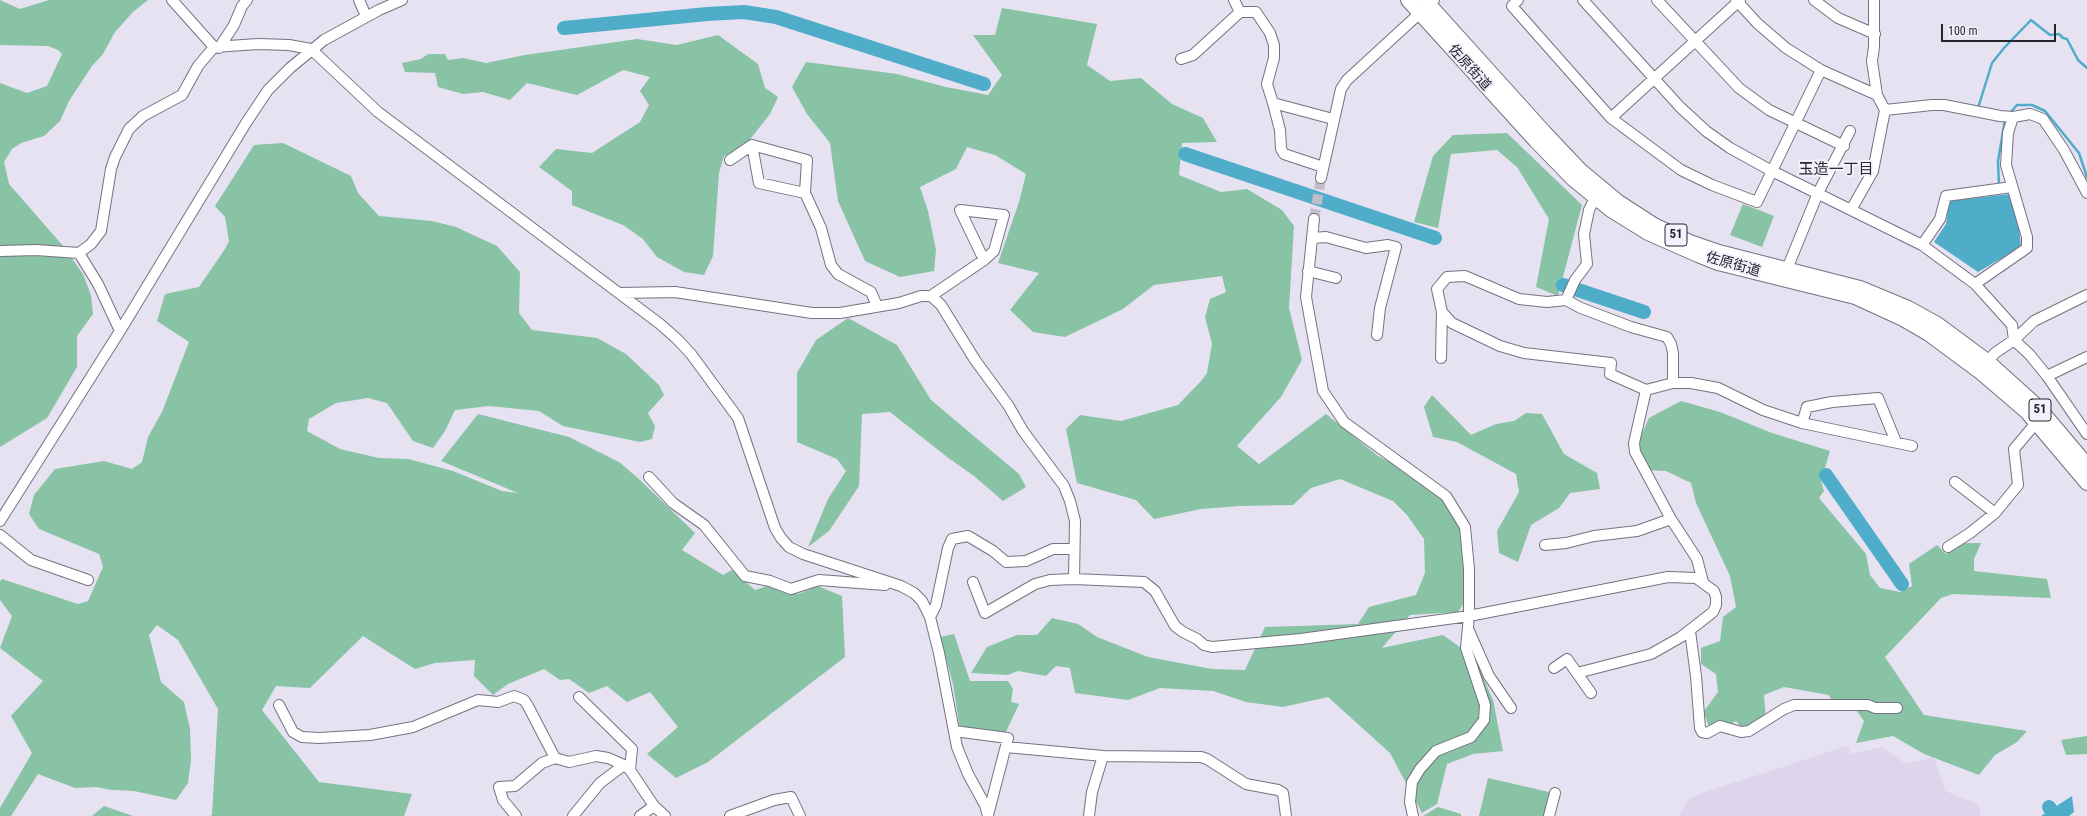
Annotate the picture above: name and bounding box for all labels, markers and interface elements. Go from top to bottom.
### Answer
scale bar [1943,16,2058,42]
text: 100 m [1948,24,1978,38]
street label: 佐原街道 [1444,42,1494,94]
district label: 玉造一丁目 [1799,161,1873,179]
road number: 51 [1665,224,1687,246]
street label: 佐原街道 [1704,249,1762,281]
road number: 51 [2029,399,2051,421]

